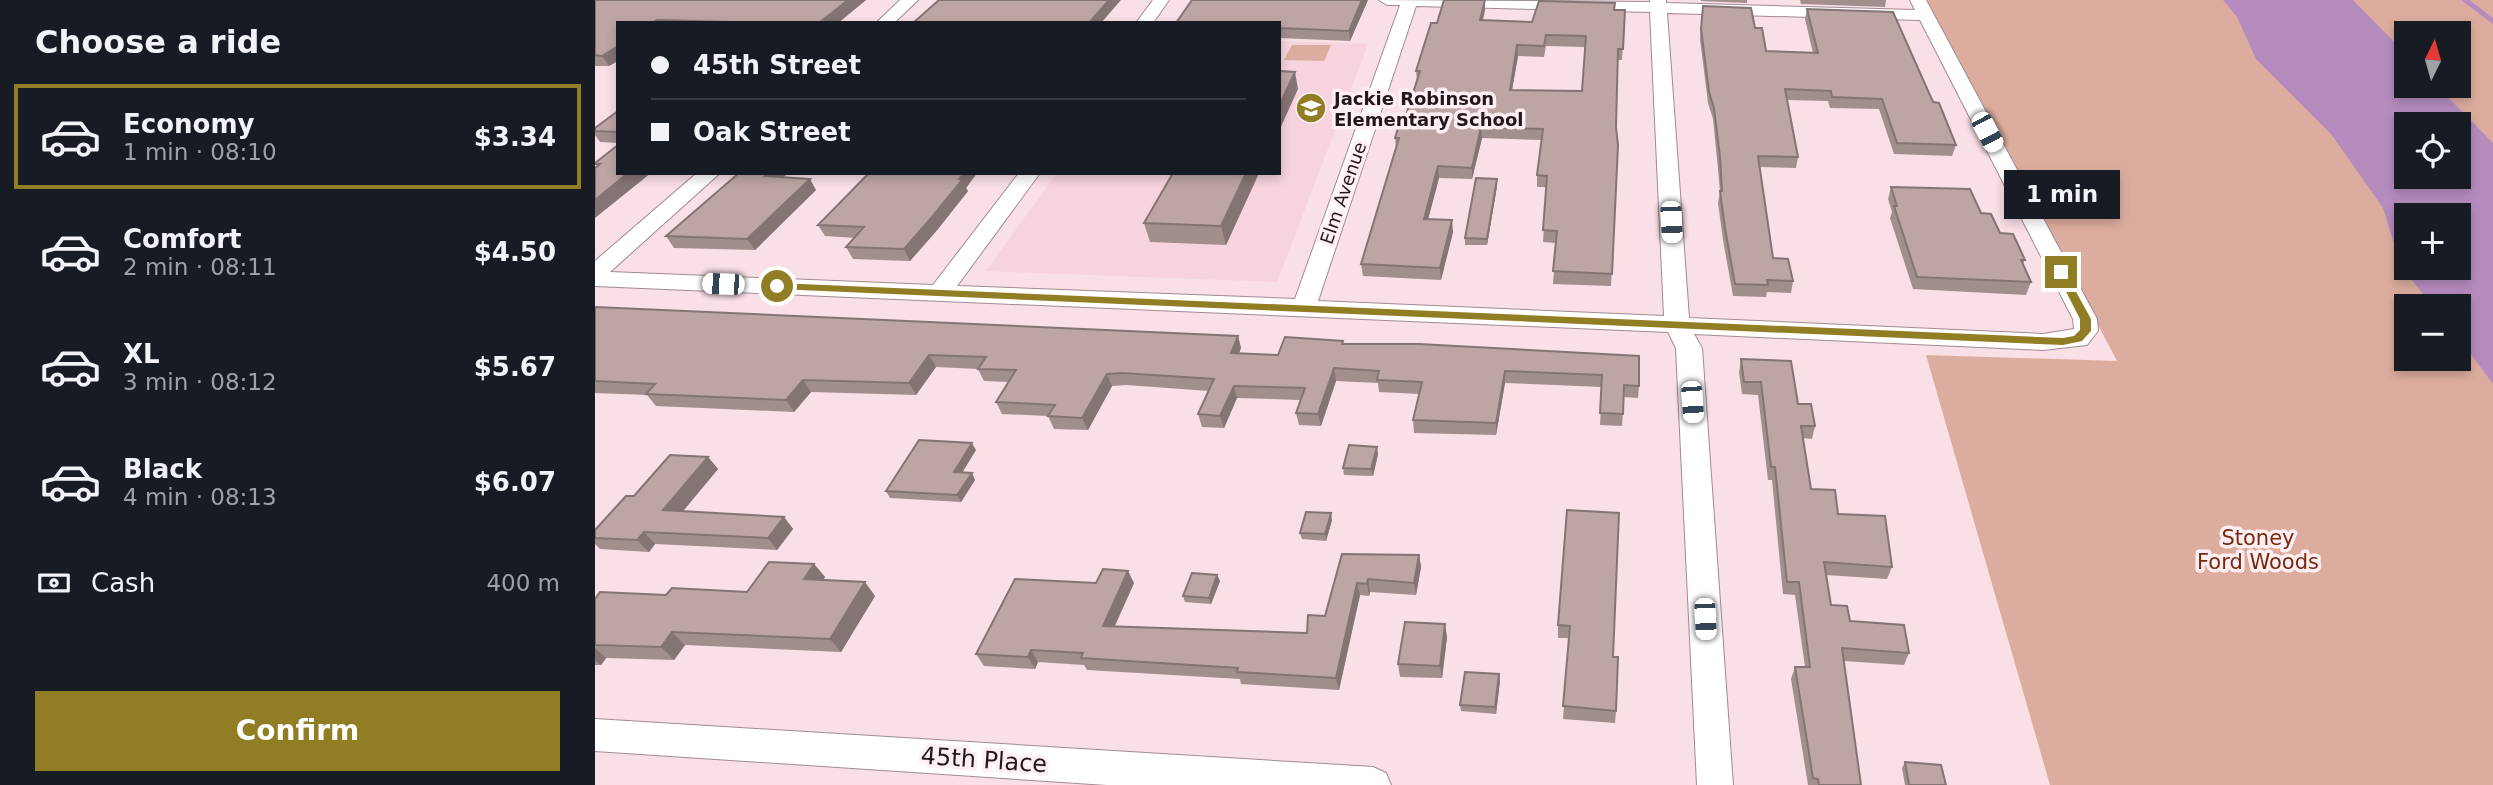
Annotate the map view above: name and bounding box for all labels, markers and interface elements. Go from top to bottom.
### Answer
north arrow [2394,21,2471,98]
map controls [2394,21,2471,371]
text: Choose a ride [35,23,281,61]
text: 45th Street [693,50,861,80]
place label: Jackie Robinson Elementary School [1332,88,1523,130]
school or university icon: Jackie Robinson Elementary School [1294,91,1328,125]
icon: car [39,105,102,168]
text: Economy [123,109,254,139]
car [1968,109,2007,155]
button: locate [2394,112,2471,189]
text: Oak Street [693,117,851,147]
text: $3.34 [474,122,556,152]
text: 1 min · 08:10 [123,139,277,165]
street label: Elm Avenue [1316,139,1370,247]
callout: 1 min [2003,170,2119,219]
text: 1 min [2026,181,2098,207]
car [1660,200,1683,244]
button: + [2394,203,2471,280]
icon: car [39,220,102,283]
text: Comfort [123,224,241,254]
text: $4.50 [474,237,556,267]
text: 2 min · 08:11 [123,254,277,280]
route end [2045,256,2077,288]
route start [761,270,793,302]
car [702,273,745,295]
button: − [2394,294,2471,371]
icon: car [39,335,102,398]
text: XL [123,339,160,369]
text: $5.67 [474,352,556,382]
text: 3 min · 08:12 [123,369,277,395]
car [1681,380,1704,424]
icon: car [39,450,102,513]
text: Black [123,454,202,484]
text: $6.07 [474,467,556,497]
text: 4 min · 08:13 [123,484,277,510]
park label: Stoney Ford Woods [2197,526,2319,574]
icon: cash [35,564,73,602]
text: Cash [91,568,155,598]
text: 400 m [486,570,560,596]
car [1694,597,1717,641]
button: Confirm [35,691,560,771]
street label: 45th Place [920,742,1048,778]

